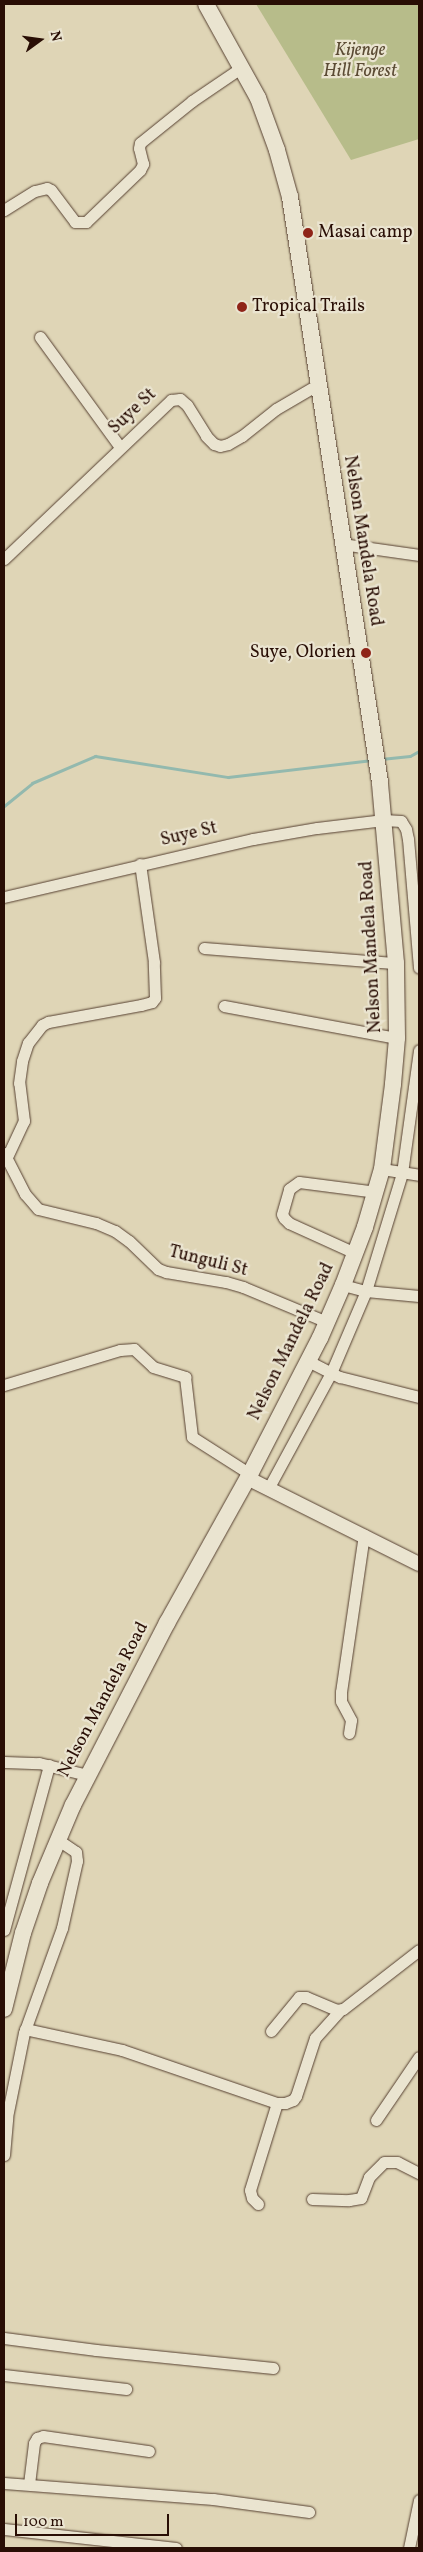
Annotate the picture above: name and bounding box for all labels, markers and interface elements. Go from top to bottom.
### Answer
north arrow [15,15,65,65]
text: N [45,29,65,43]
park label: Kijenge Hill Forest [323,41,397,84]
place label: Masai camp [318,222,413,244]
marker: Masai camp [302,227,314,239]
place label: Tropical Trails [252,296,365,318]
marker: Tropical Trails [236,301,248,313]
street label: Suye St [105,384,161,440]
street label: Nelson Mandela Road [338,454,386,628]
place label: Suye, Olorien [250,642,356,664]
marker: Suye, Olorien [360,647,372,659]
street label: Suye St [159,818,219,852]
street label: Nelson Mandela Road [357,860,387,1034]
street label: Tunguli St [166,1242,250,1282]
street label: Nelson Mandela Road [244,1260,340,1424]
street label: Nelson Mandela Road [54,1619,154,1781]
scale bar [18,2504,171,2536]
text: 100 m [23,2512,63,2533]

